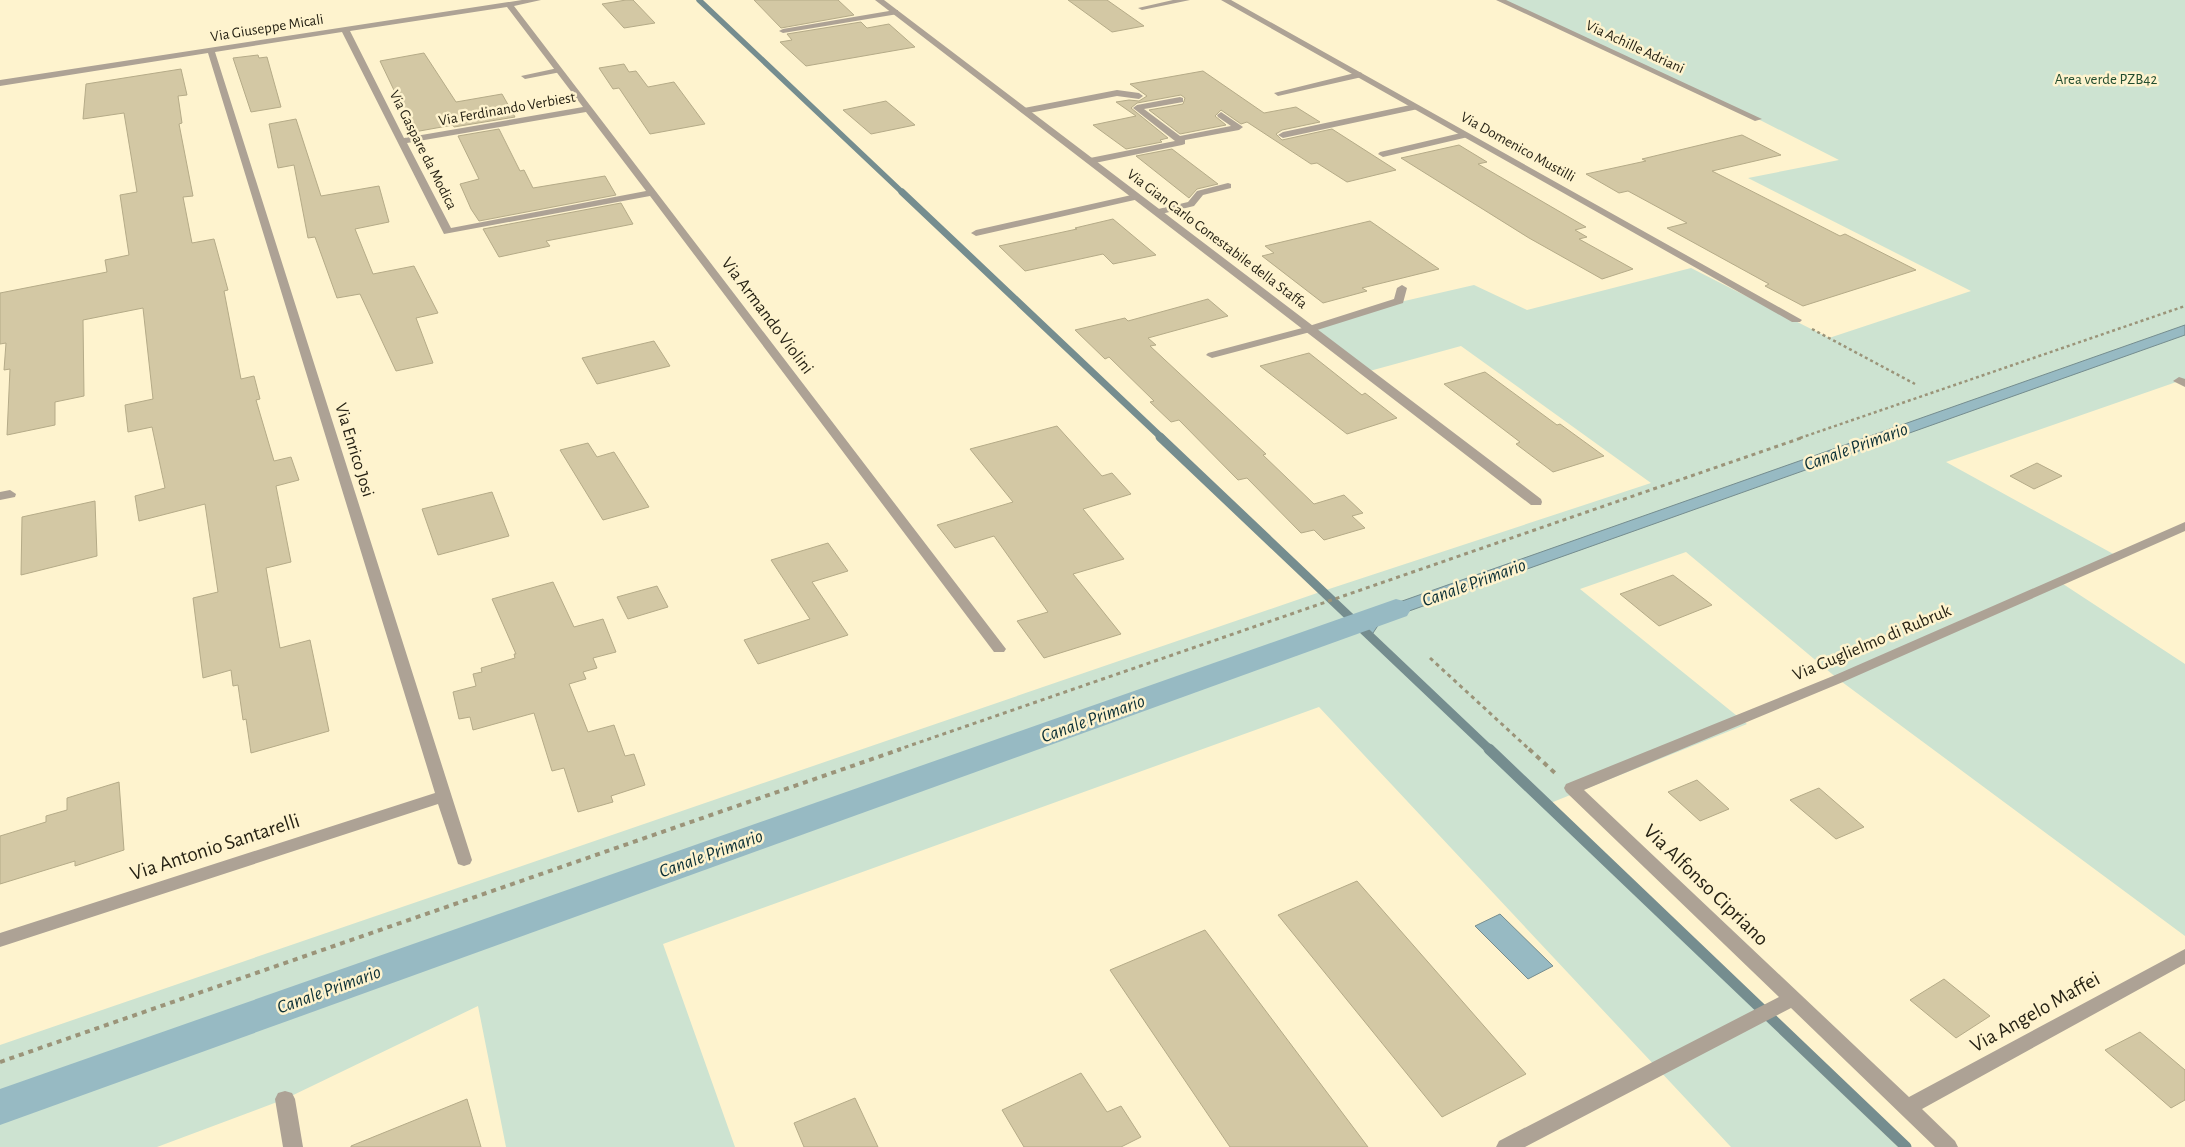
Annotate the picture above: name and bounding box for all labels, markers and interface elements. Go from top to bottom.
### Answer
street label: Via Giuseppe Micali [209,12,325,44]
street label: Via Achille Adriani [1583,18,1687,76]
park label: Area verde PZB42 [2055,72,2157,87]
street label: Via Gaspare da Modica [386,88,460,212]
street label: Via Ferdinando Verbiest [437,90,577,128]
street label: Via Domenico Mustilli [1458,109,1578,185]
street label: Via Gian Carlo Conestabile della Staffa [1124,166,1310,312]
street label: Via Armando Violini [718,254,816,378]
street label: Via Enrico Josi [331,401,377,499]
water label: Canale Primario [1802,419,1911,475]
water label: Canale Primario [1420,555,1529,611]
street label: Via Guglielmo di Rubruk [1790,601,1954,684]
water label: Canale Primario [1039,691,1148,747]
street label: Via Antonio Santarelli [128,810,302,884]
street label: Via Alfonso Cipriano [1639,820,1773,950]
water label: Canale Primario [657,826,766,882]
water label: Canale Primario [275,962,384,1018]
street label: Via Angelo Maffei [1967,968,2103,1056]

